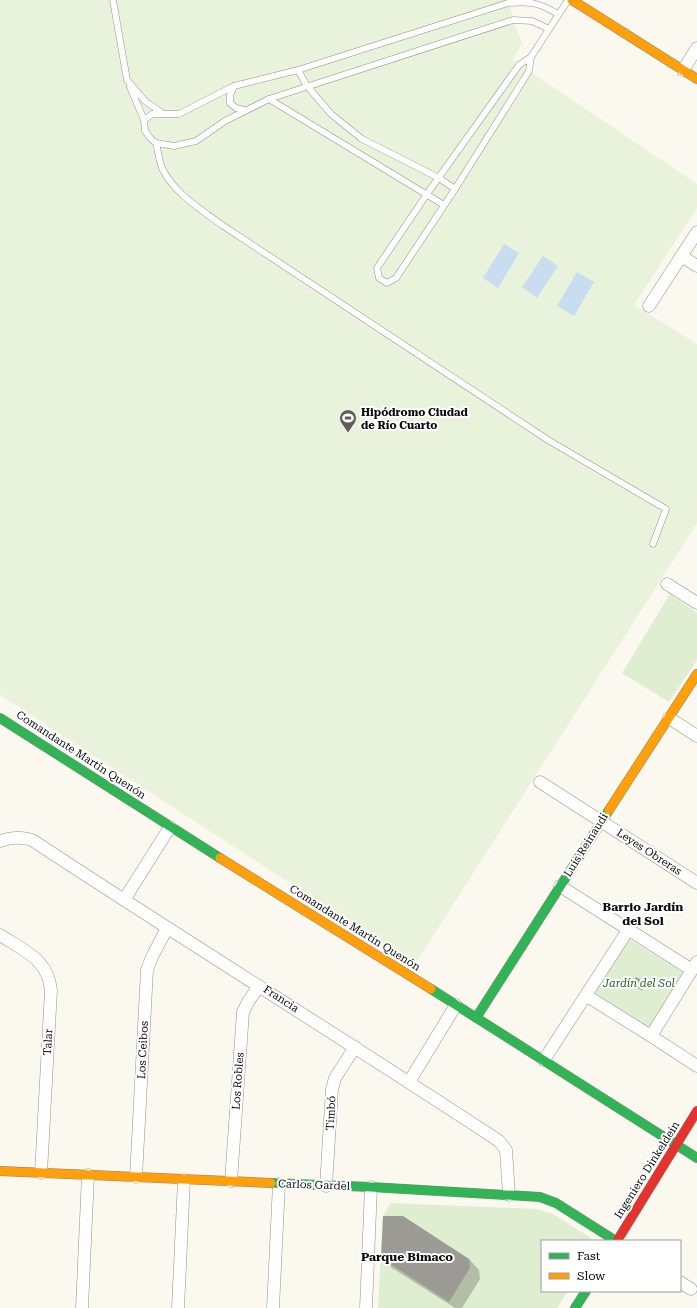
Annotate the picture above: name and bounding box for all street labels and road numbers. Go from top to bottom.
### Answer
street label: Comandante Martín Quenón [14,708,148,802]
street label: Luis Reinaudi [561,810,611,879]
street label: Leyes Obreras [614,826,684,878]
street label: Comandante Martín Quenón [287,882,423,974]
street label: Francia [261,983,301,1015]
street label: Los Ceibos [135,1021,151,1079]
street label: Talar [41,1028,55,1056]
street label: Los Robles [230,1052,246,1110]
street label: Timbó [324,1095,338,1131]
street label: Ingeniero Dinkeldein [612,1119,682,1221]
street label: Carlos Gardel [278,1177,351,1193]

